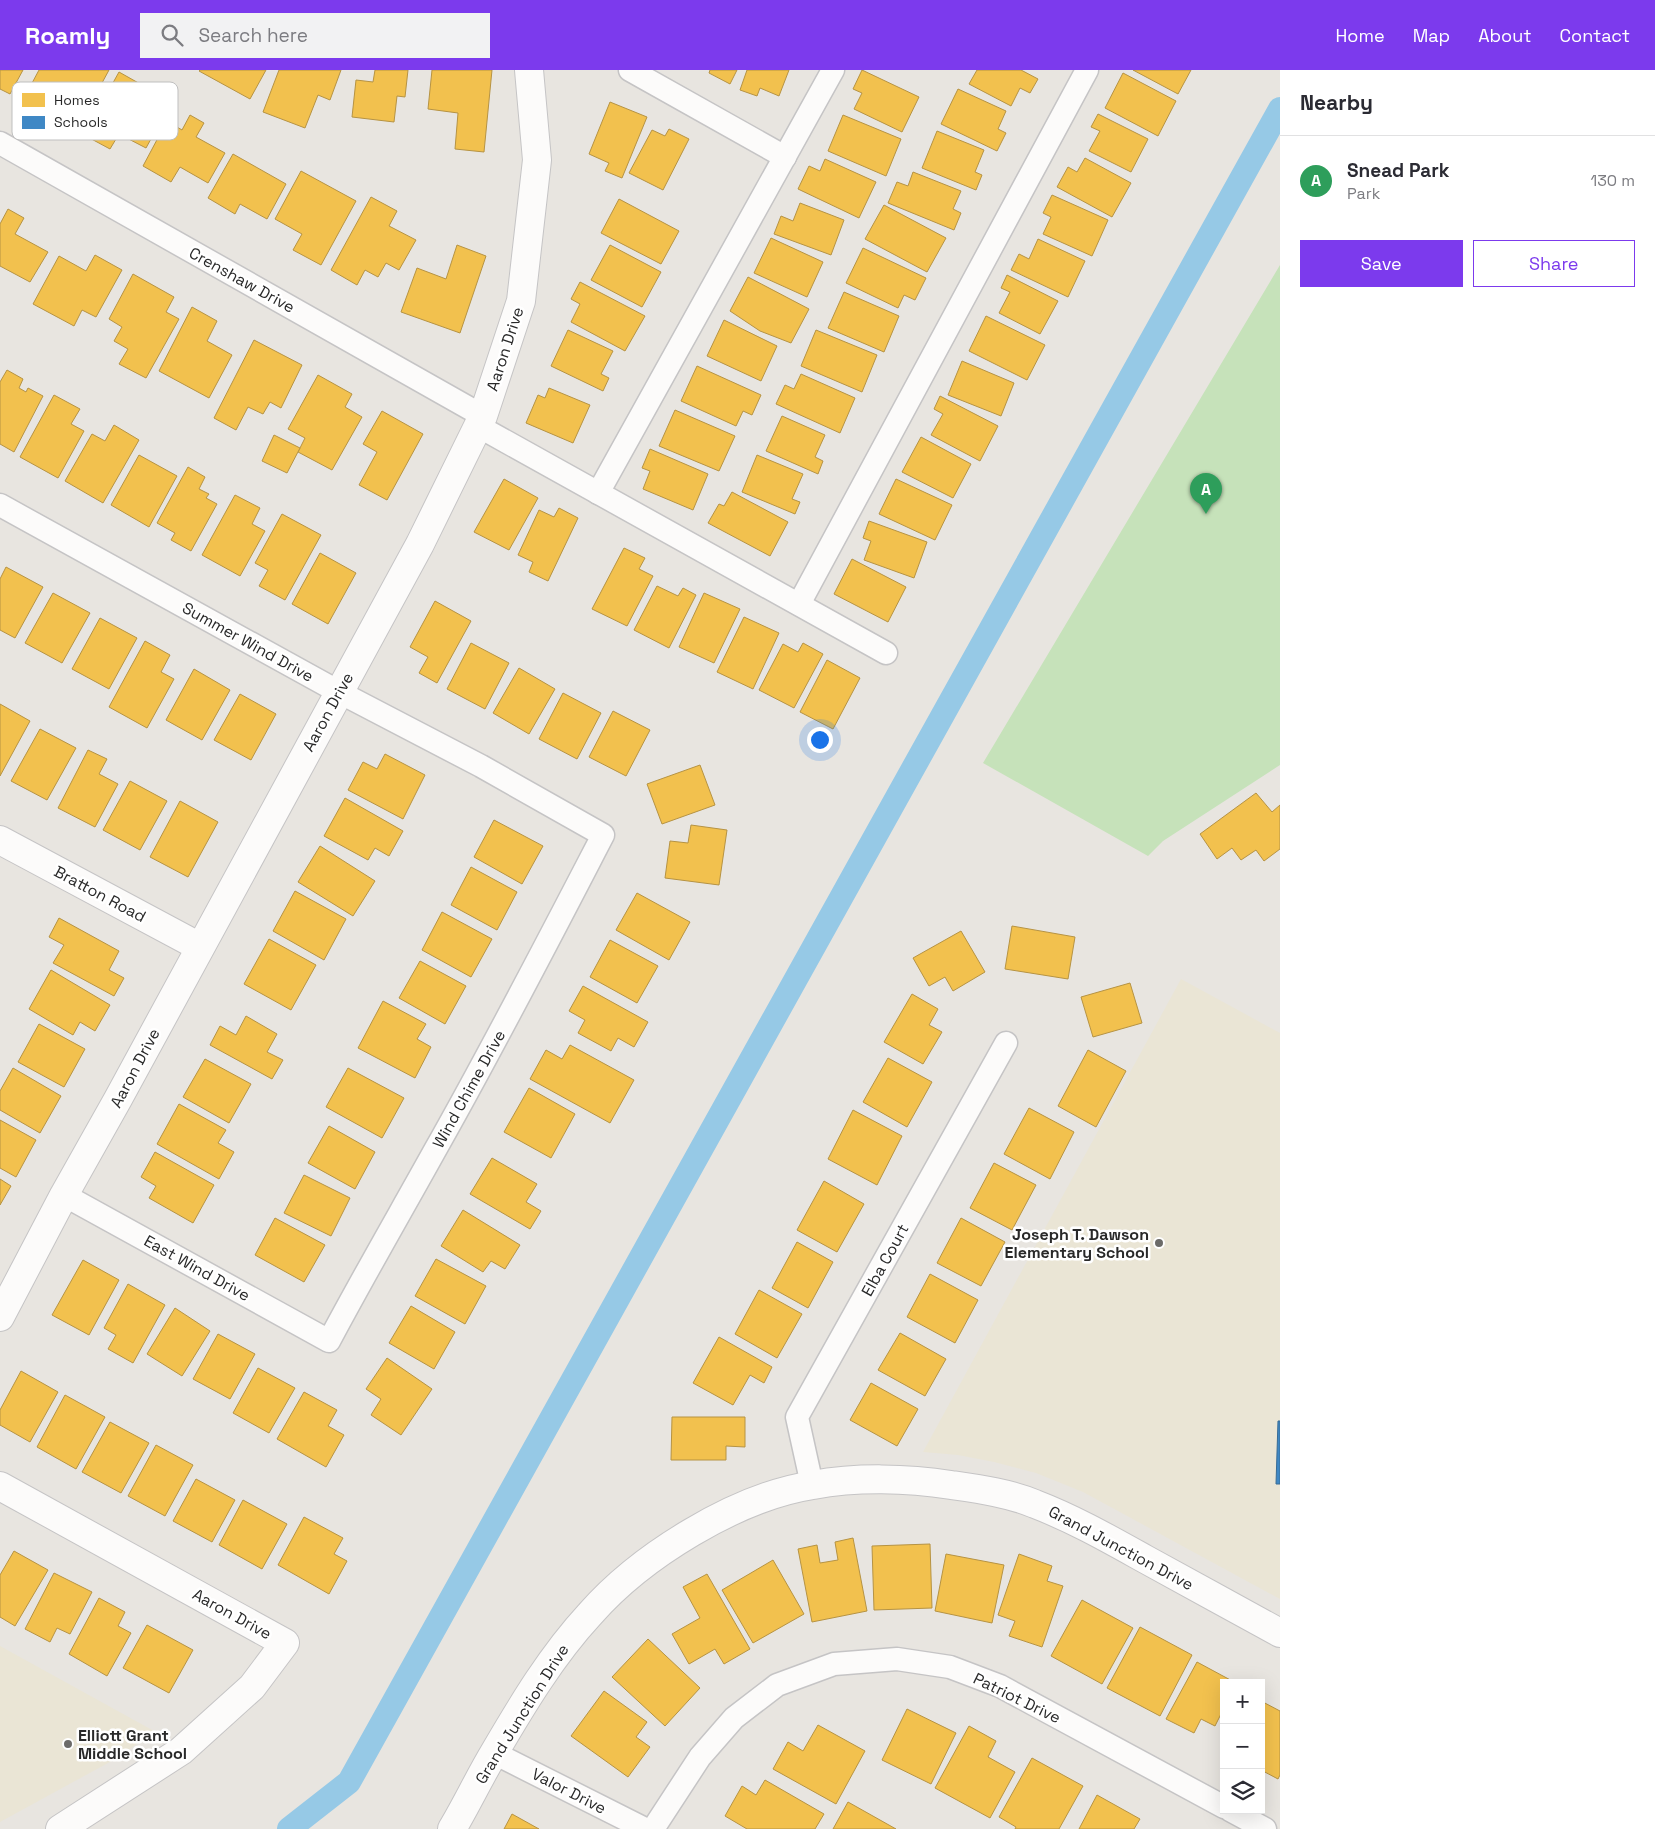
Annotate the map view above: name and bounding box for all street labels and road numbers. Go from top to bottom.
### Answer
street label: Crenshaw Drive [185,242,299,318]
street label: Aaron Drive [482,304,528,394]
street label: Summer Wind Drive [179,597,317,687]
street label: Aaron Drive [298,669,358,755]
street label: Bratton Road [50,861,150,927]
street label: Aaron Drive [105,1025,165,1111]
street label: Wind Chime Drive [428,1026,510,1152]
street label: Elba Court [856,1220,914,1300]
street label: East Wind Drive [140,1230,254,1306]
street label: Grand Junction Drive [1045,1501,1197,1595]
street label: Aaron Drive [189,1584,275,1644]
street label: Grand Junction Drive [470,1640,574,1788]
street label: Patriot Drive [970,1668,1064,1728]
street label: Valor Drive [528,1763,610,1819]

